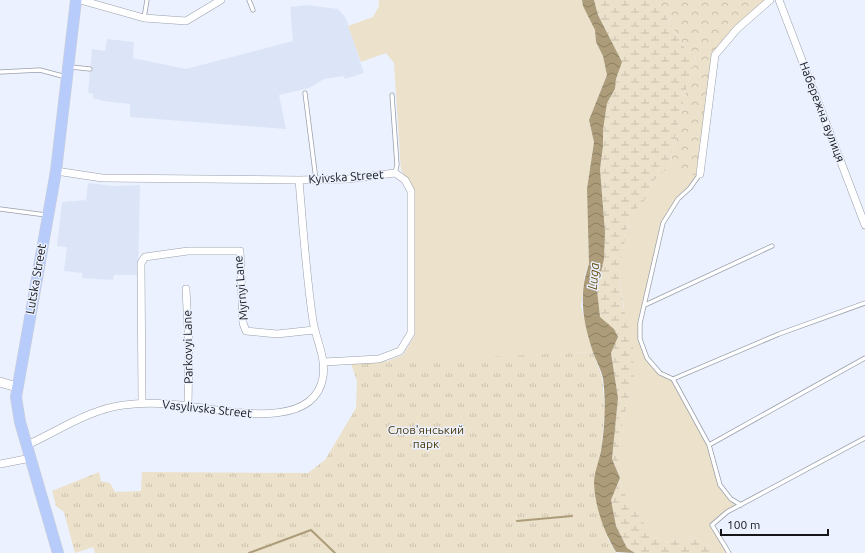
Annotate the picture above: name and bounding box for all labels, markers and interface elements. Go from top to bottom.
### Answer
street label: Набережна вулиця [797,60,848,164]
street label: Kyivska Street [308,167,384,186]
street label: Lutska Street [23,242,48,315]
street label: Myrnyi Lane [231,255,250,321]
water label: Luga [585,262,601,290]
street label: Parkovyi Lane [180,310,195,384]
street label: Vasylivska Street [162,397,253,420]
park label: Слов'янський парк [388,423,464,450]
scale bar [721,511,828,537]
text: 100 m [727,518,760,531]

